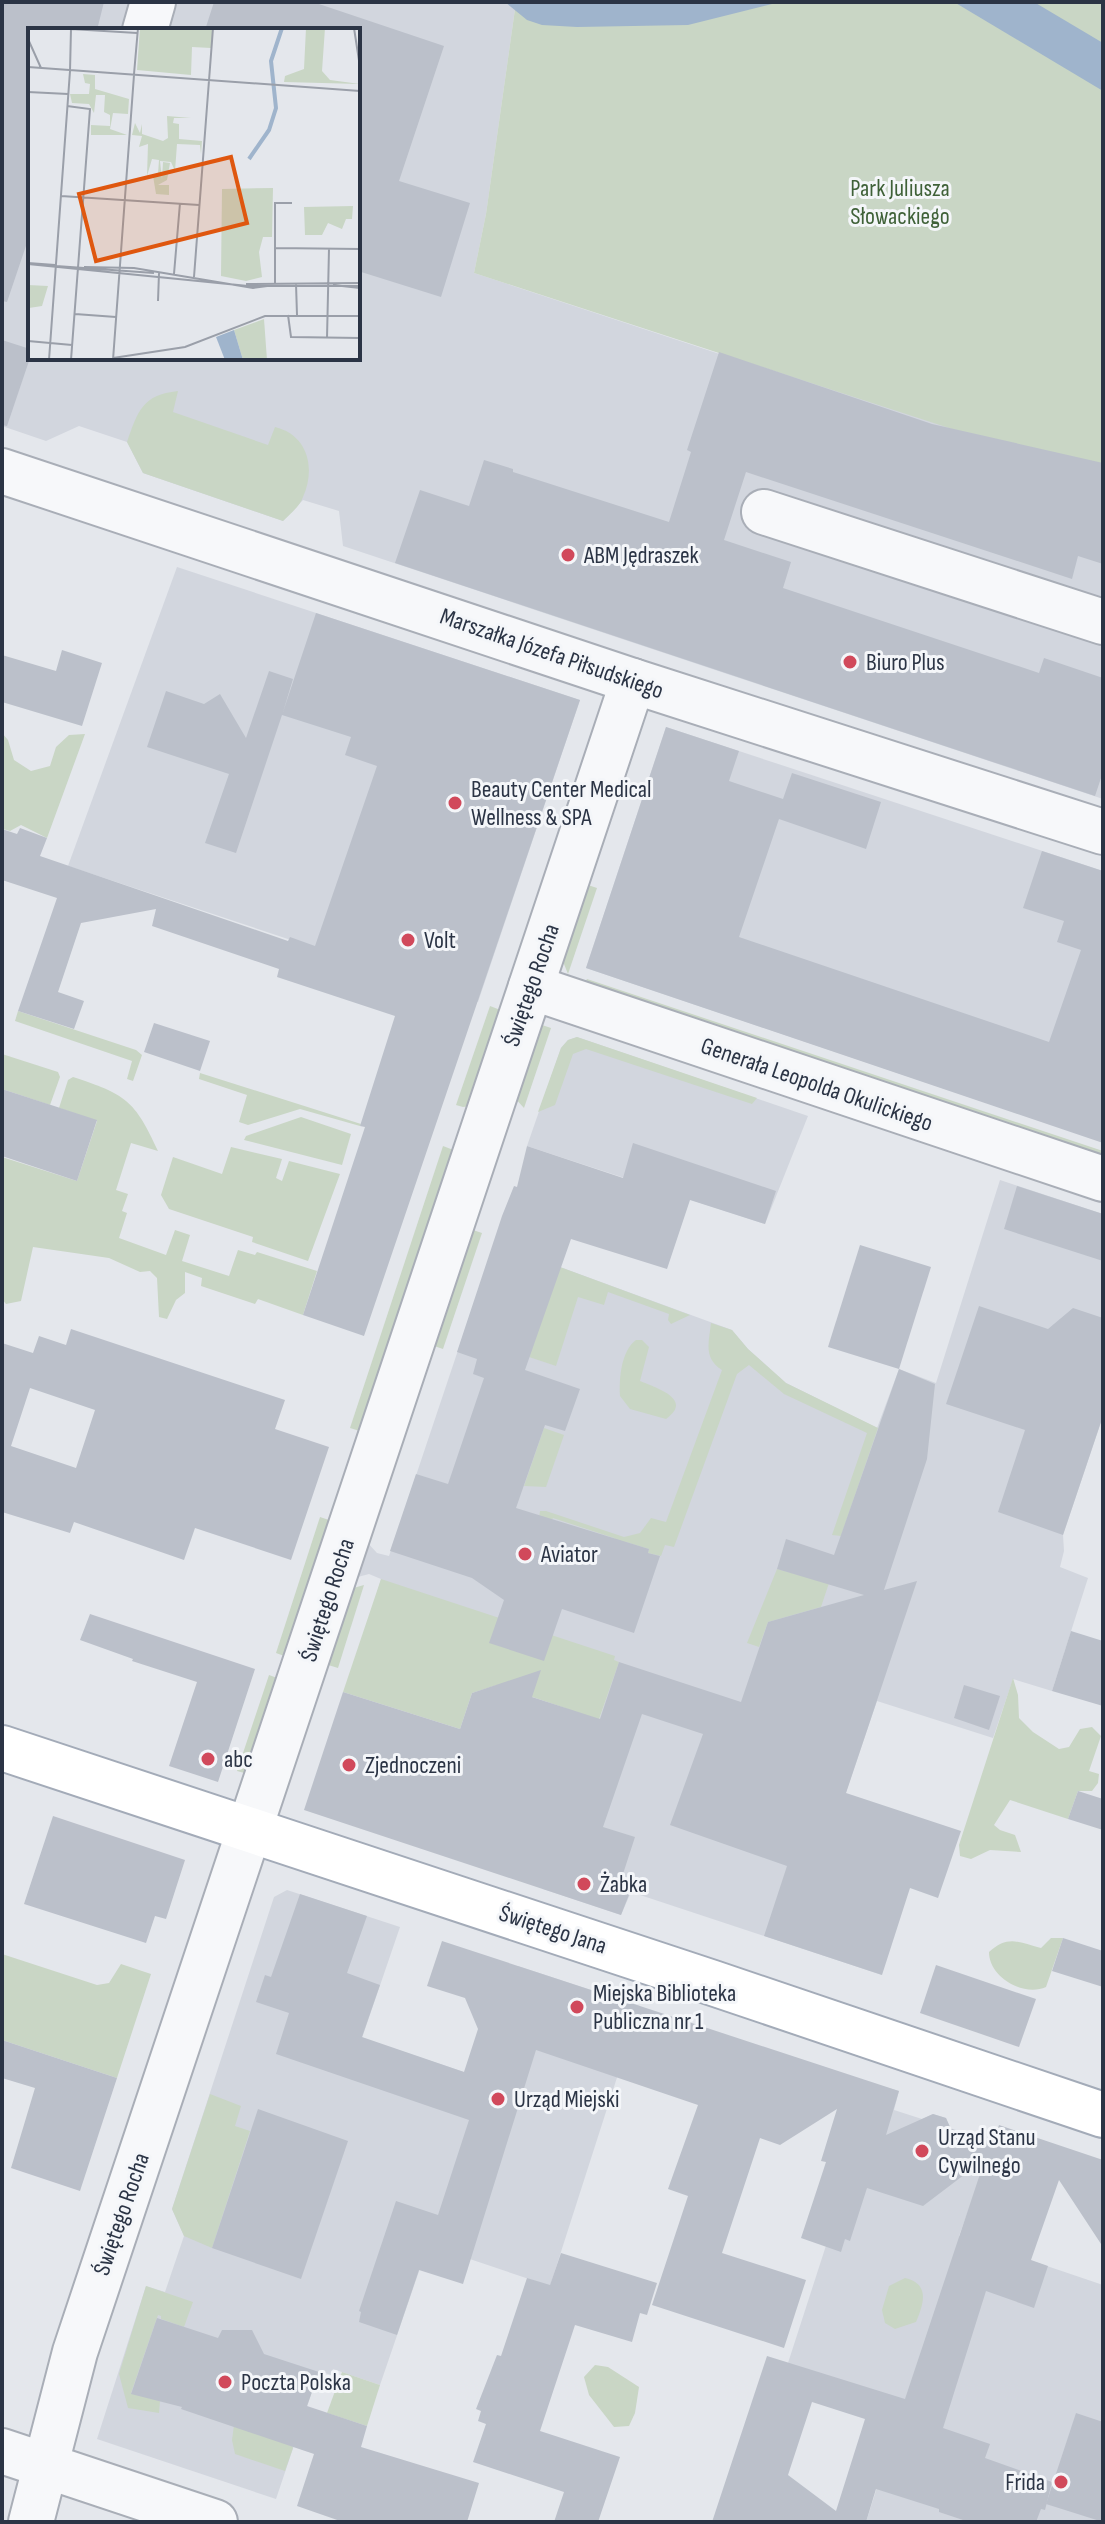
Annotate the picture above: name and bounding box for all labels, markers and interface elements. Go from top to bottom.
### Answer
inset map [28,28,360,360]
park label: Park Juliusza Słowackiego [850,174,950,231]
place label: ABM Jędraszek [583,541,699,570]
marker: ABM Jędraszek [559,546,577,564]
street label: Marszałka Józefa Piłsudskiego [436,602,667,705]
place label: Biuro Plus [866,648,945,677]
marker: Biuro Plus [841,653,859,671]
place label: Beauty Center Medical Wellness & SPA [471,775,651,832]
marker: Beauty Center Medical Wellness & SPA [446,794,464,812]
street label: Świętego Rocha [497,920,566,1050]
place label: Volt [424,926,456,955]
marker: Volt [399,931,417,949]
street label: Generała Leopolda Okulickiego [697,1031,937,1138]
street label: Świętego Rocha [294,1535,361,1665]
place label: Aviator [540,1540,598,1569]
marker: Aviator [516,1545,534,1563]
place label: abc [224,1745,253,1774]
marker: abc [199,1750,217,1768]
place label: Zjednoczeni [365,1751,461,1780]
marker: Zjednoczeni [340,1756,358,1774]
place label: Żabka [600,1870,647,1899]
marker: Żabka [575,1875,593,1893]
street label: Świętego Jana [495,1898,610,1960]
place label: Miejska Biblioteka Publiczna nr 1 [593,1979,736,2036]
marker: Miejska Biblioteka Publiczna nr 1 [568,1998,586,2016]
place label: Urząd Miejski [514,2085,619,2114]
marker: Urząd Miejski [489,2090,507,2108]
place label: Urząd Stanu Cywilnego [938,2123,1036,2180]
marker: Urząd Stanu Cywilnego [913,2142,931,2160]
street label: Świętego Rocha [87,2149,156,2279]
place label: Poczta Polska [241,2368,351,2397]
marker: Poczta Polska [216,2373,234,2391]
place label: Frida [1005,2468,1045,2497]
marker: Frida [1052,2473,1070,2491]

